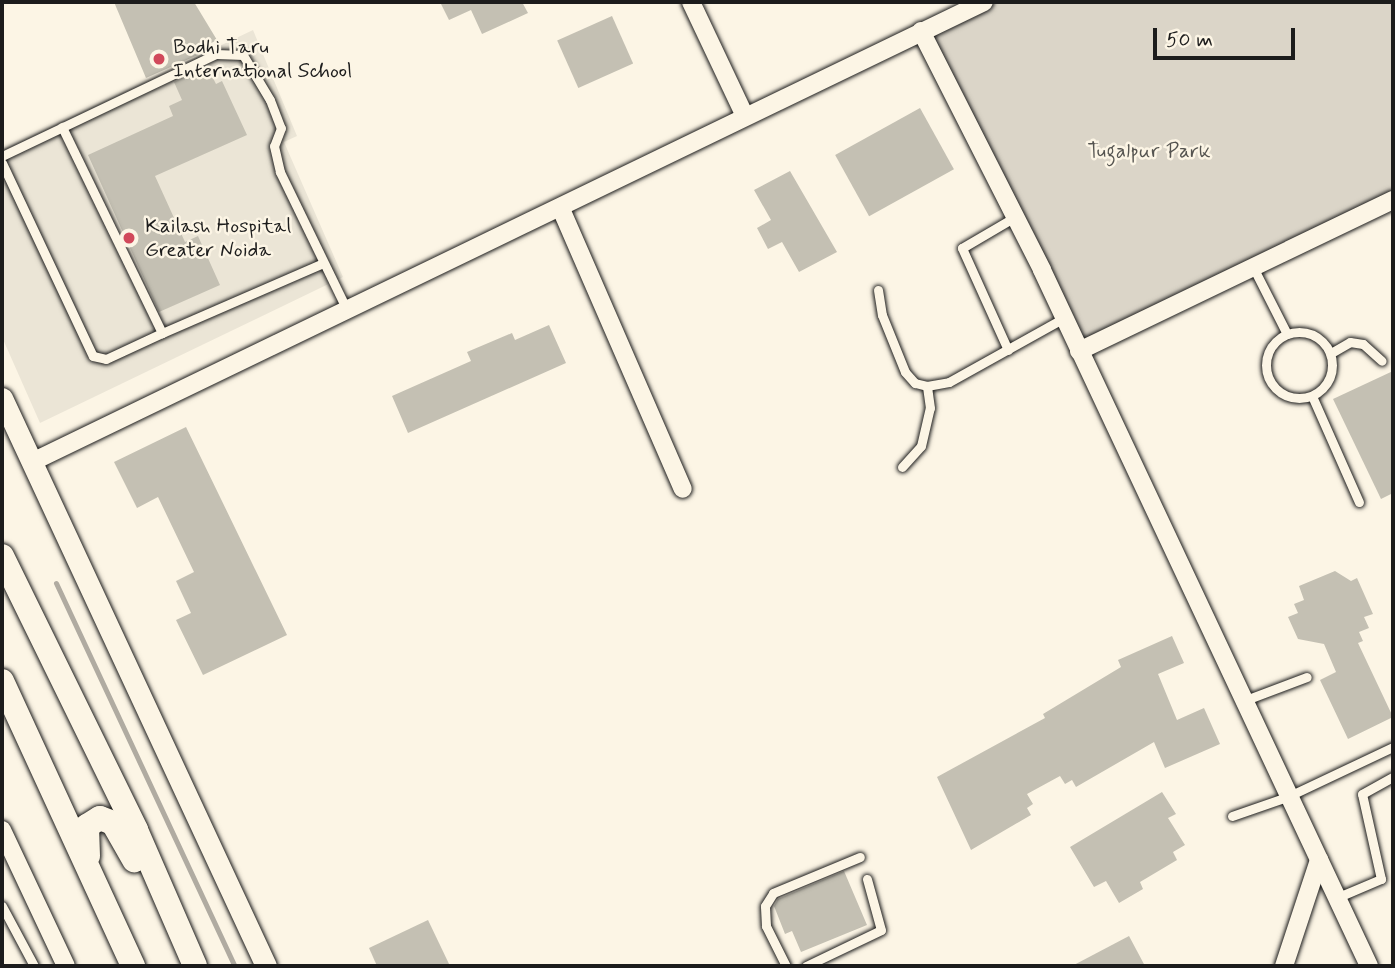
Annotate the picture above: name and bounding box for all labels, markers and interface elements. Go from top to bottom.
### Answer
scale bar [1157,14,1299,58]
text: 50 m [1166,26,1213,54]
place label: Bodhi Taru International School [173,34,352,84]
marker: Bodhi Taru International School [151,51,167,67]
park label: Tugalpur Park [1089,138,1209,164]
place label: Kailash Hospital Greater Noida [145,213,291,263]
marker: Kailash Hospital Greater Noida [119,228,139,248]

